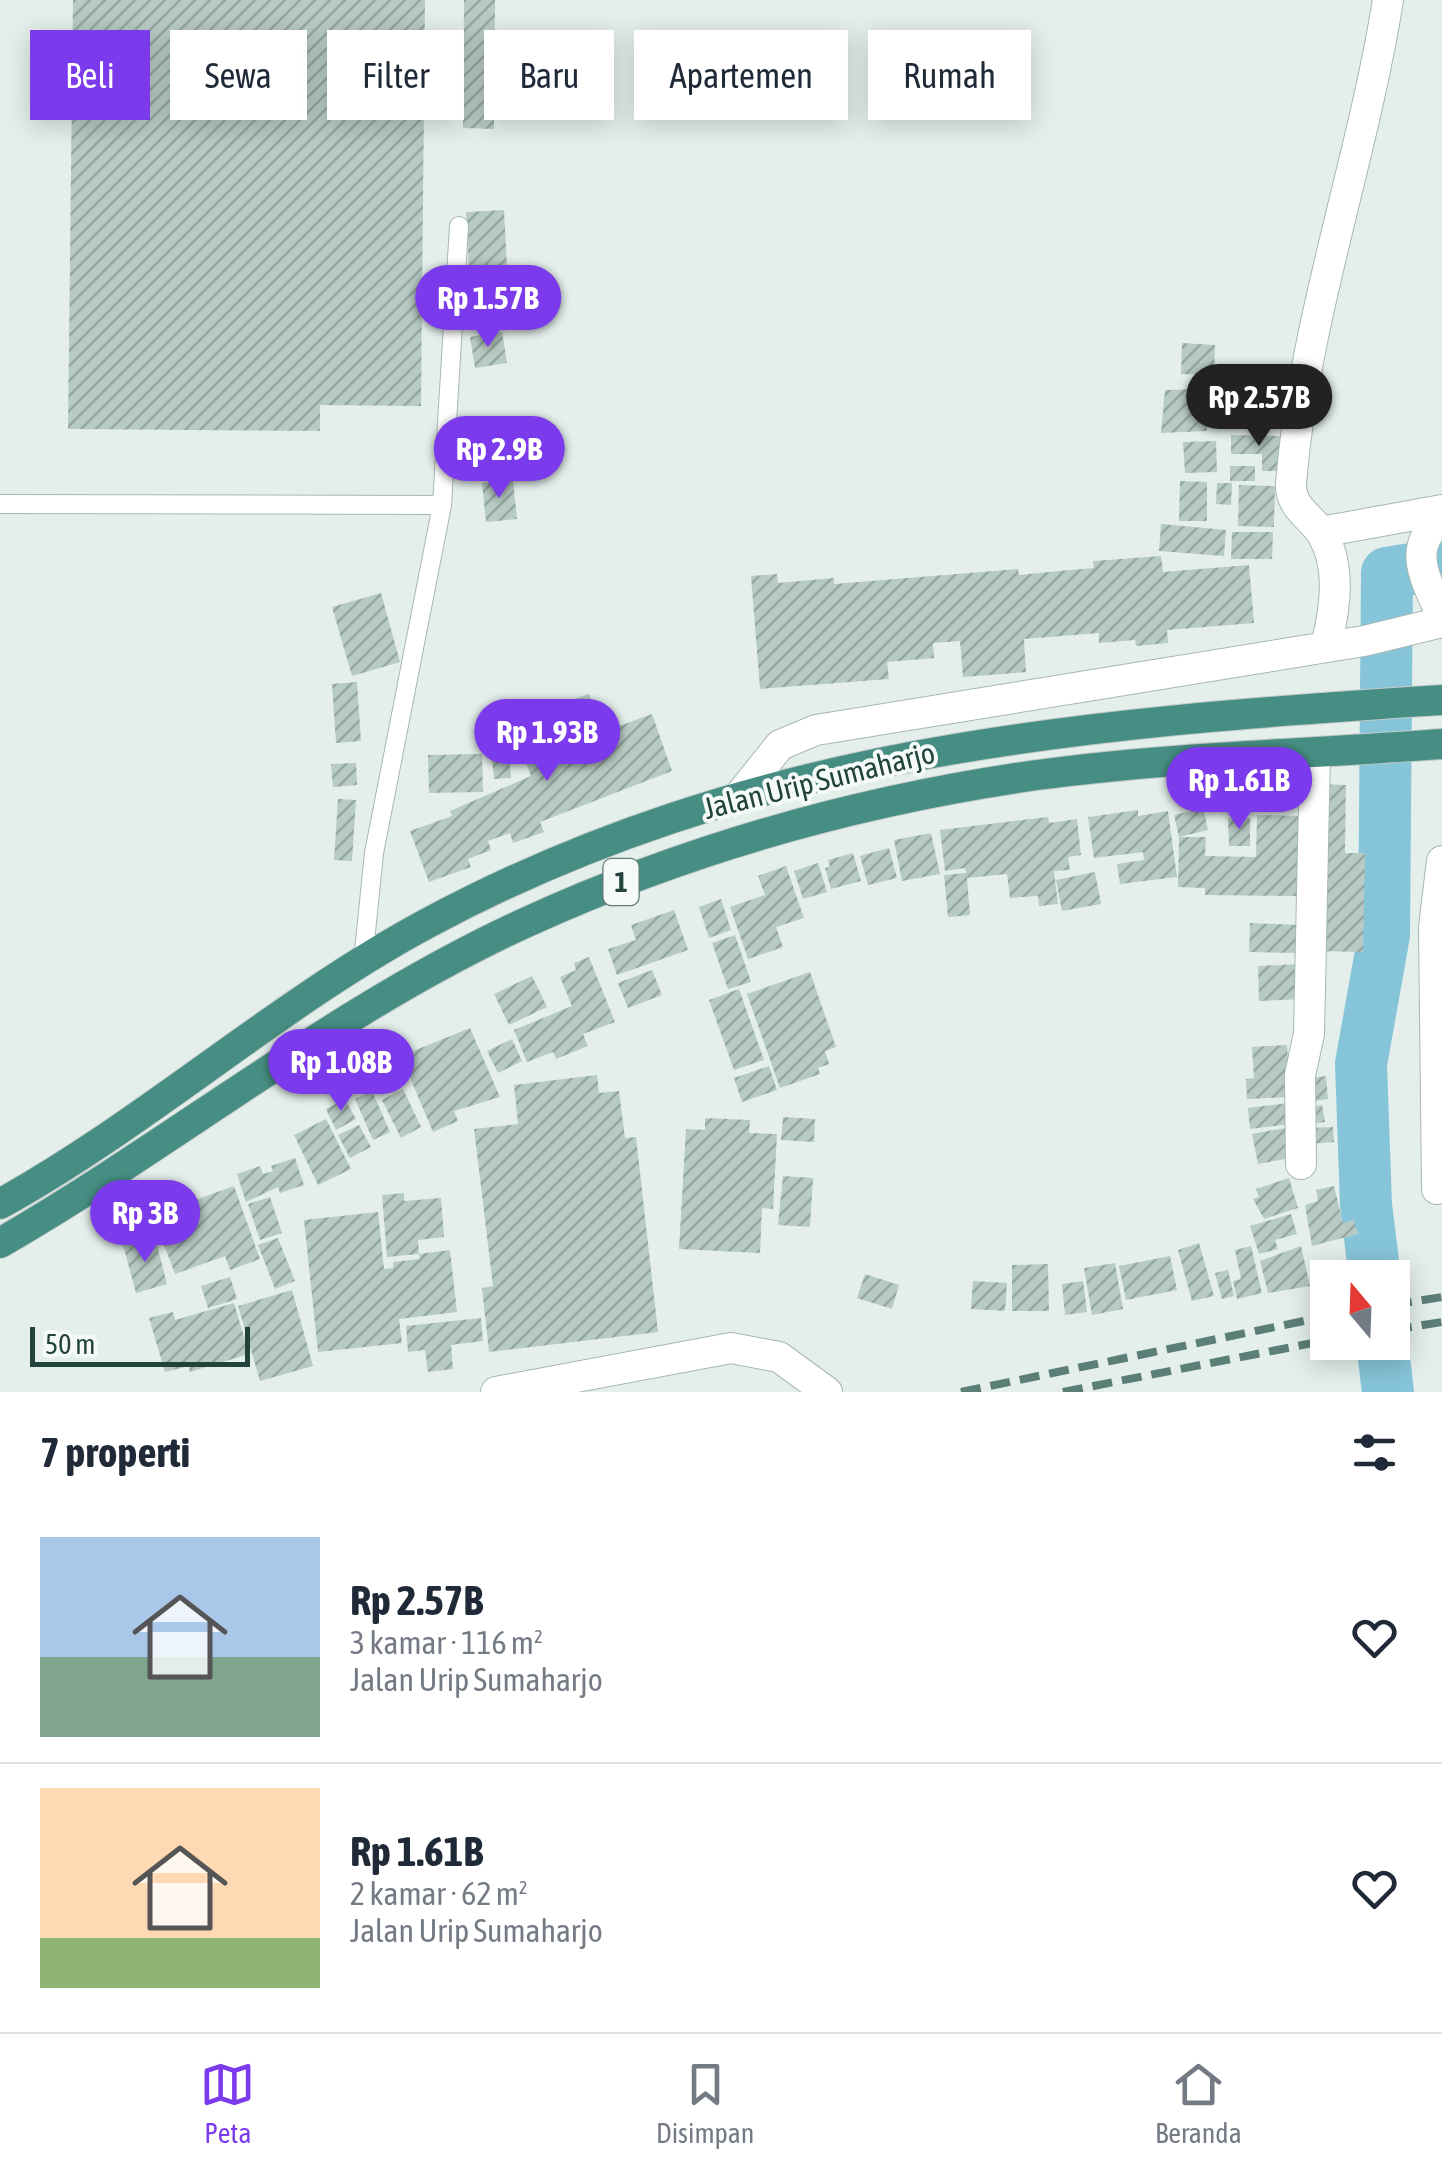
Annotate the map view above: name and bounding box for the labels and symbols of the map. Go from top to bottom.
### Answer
pin: Rp 1.57B [385,265,591,350]
pin: Rp 2.57B [1156,364,1362,449]
pin: Rp 2.9B [407,416,591,501]
pin: Rp 1.93B [444,699,650,784]
street label: Jalan Urip Sumaharjo [700,735,938,825]
pin: Rp 1.61B [1136,747,1342,832]
road number: 1 [604,859,638,905]
pin: Rp 1.08B [238,1029,444,1114]
pin: Rp 3B [75,1180,215,1265]
north arrow [1310,1260,1410,1360]
scale bar [30,1322,250,1366]

